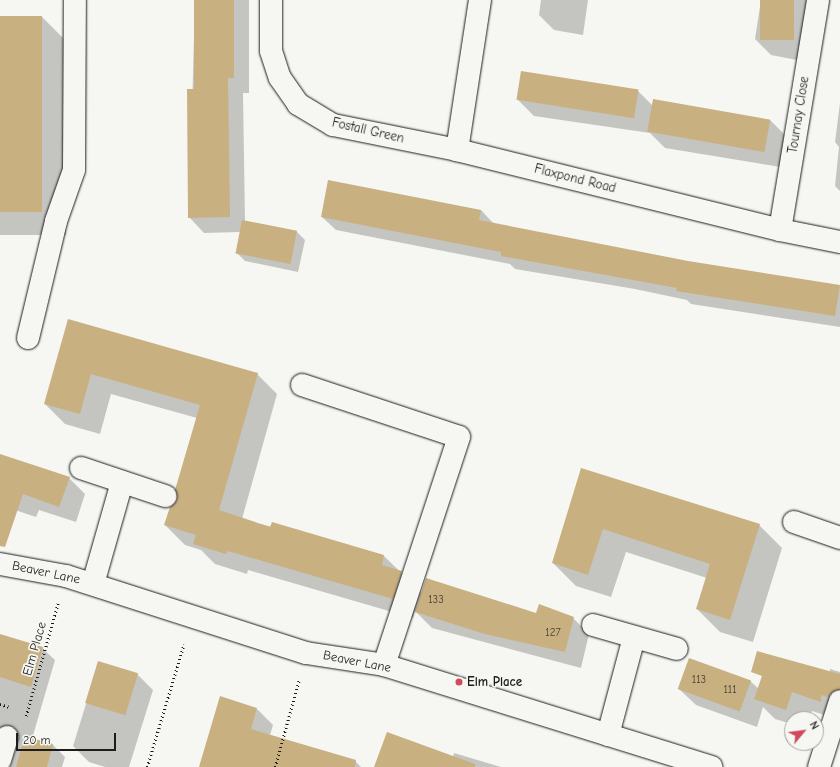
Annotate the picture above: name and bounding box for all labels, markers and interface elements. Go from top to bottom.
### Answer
street label: Tournay Close [785,75,813,155]
street label: Fostall Green [330,115,406,147]
street label: Flaxpond Road [533,161,617,197]
street label: Beaver Lane [11,558,81,588]
house number: 133 [428,593,444,607]
street label: Elm Place [20,620,50,678]
house number: 127 [545,626,561,640]
street label: Beaver Lane [322,648,392,676]
house number: 113 [692,673,706,687]
place label: Elm Place [467,674,522,690]
marker: Elm Place [454,677,464,687]
house number: 111 [723,683,737,697]
north arrow [784,711,824,751]
text: N [807,719,821,732]
scale bar [18,725,118,751]
text: 20 m [23,733,51,747]

